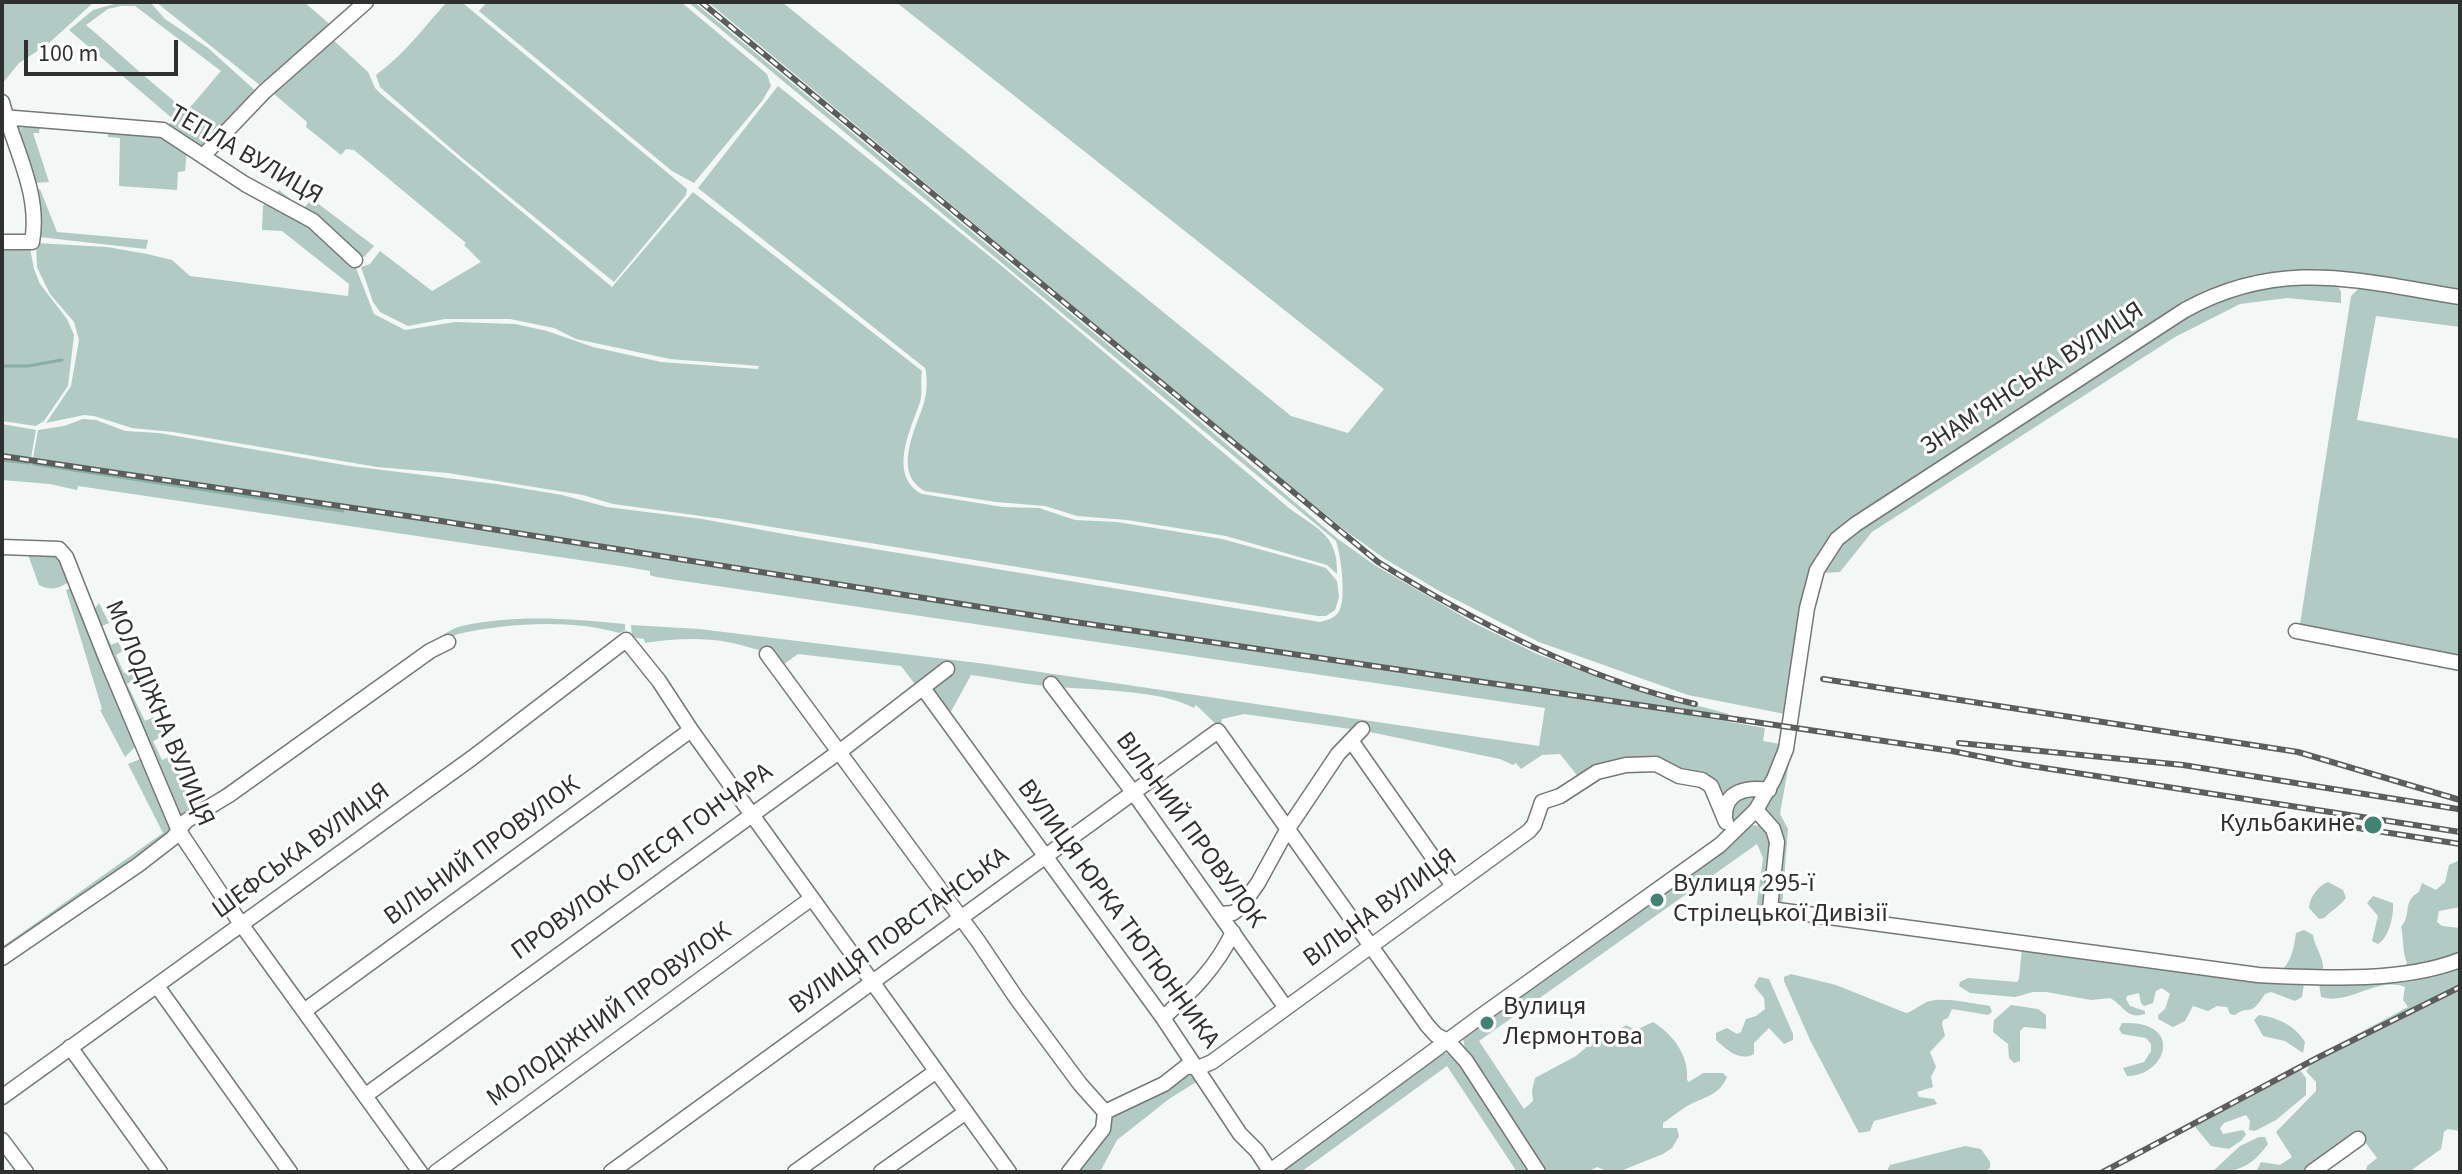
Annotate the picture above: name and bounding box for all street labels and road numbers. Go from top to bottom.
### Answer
street label: ТЕПЛА ВУЛИЦЯ [163,99,327,213]
street label: ЗНАМ'ЯНСЬКА ВУЛИЦЯ [1916,296,2150,464]
street label: МОЛОДІЖНА ВУЛИЦЯ [96,596,220,832]
street label: ВІЛЬНИЙ ПРОВУЛОК [1108,727,1270,935]
street label: ПРОВУЛОК ОЛЕСЯ ГОНЧАРА [506,758,780,968]
street label: ВІЛЬНИЙ ПРОВУЛОК [379,771,587,933]
street label: ВУЛИЦЯ ЮРКА ТЮТЮННИКА [1009,774,1225,1056]
street label: ШЕФСЬКА ВУЛИЦЯ [207,777,397,927]
street label: ВУЛИЦЯ ПОВСТАНСЬКА [784,842,1016,1022]
street label: ВІЛЬНА ВУЛИЦЯ [1298,843,1464,975]
street label: МОЛОДІЖНИЙ ПРОВУЛОК [482,917,738,1115]

